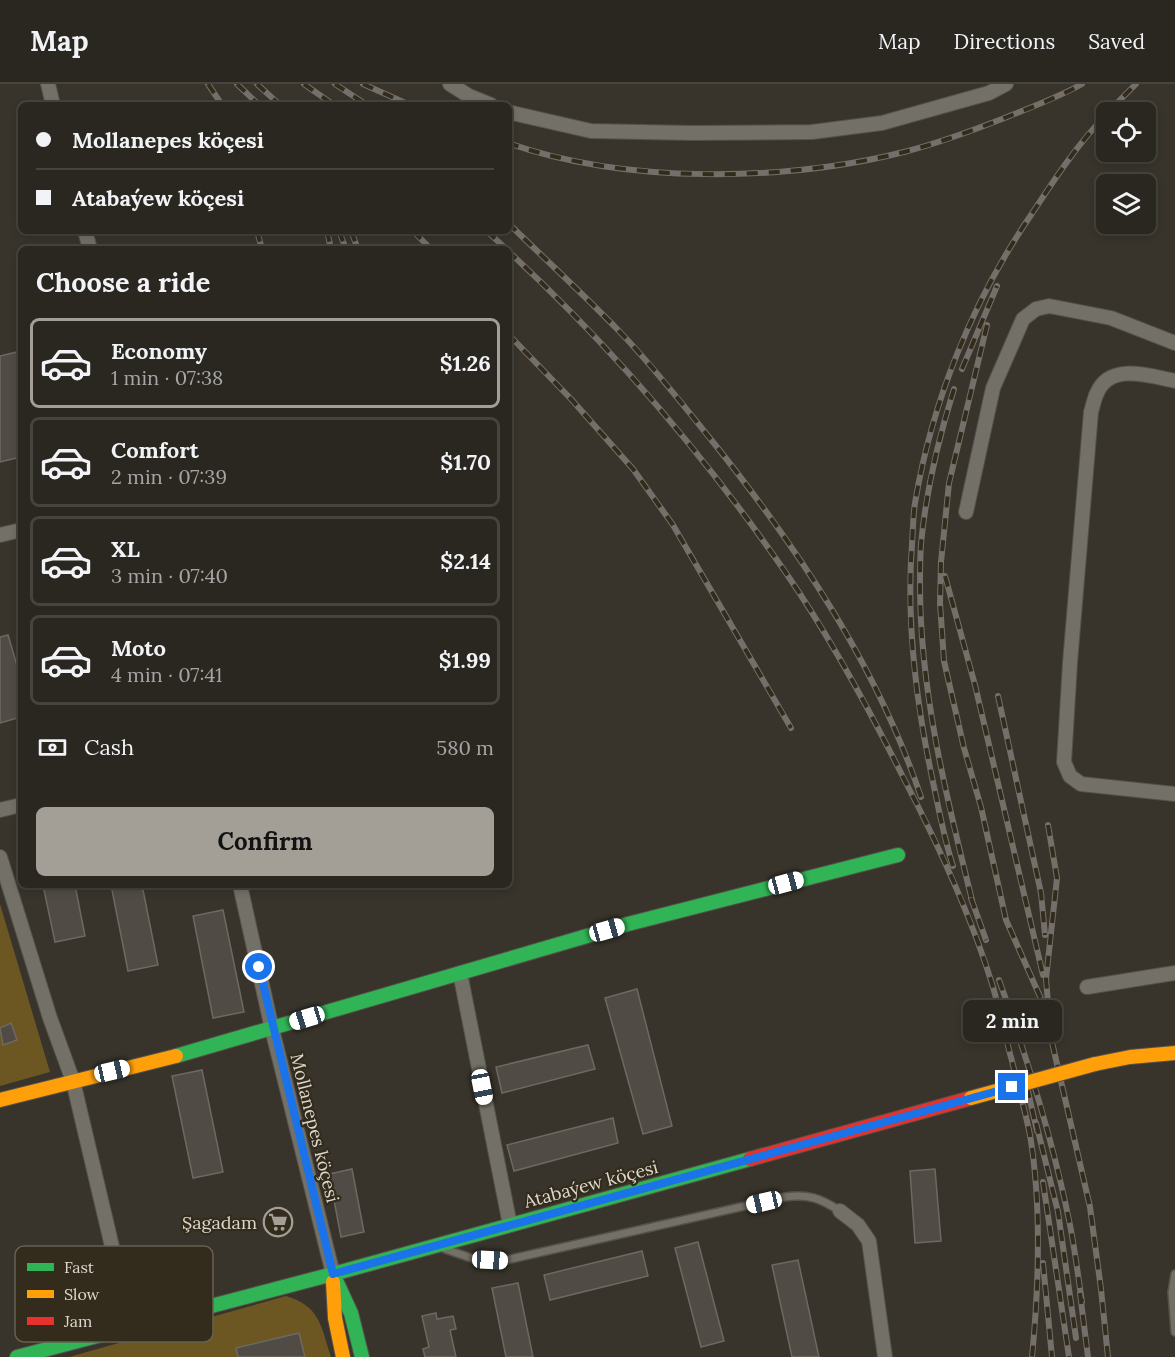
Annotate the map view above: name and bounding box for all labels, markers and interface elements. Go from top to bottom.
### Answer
text: Map [30,23,89,59]
text: Map [878,28,921,55]
text: Directions [954,28,1055,55]
text: Saved [1088,28,1145,55]
map controls [1096,102,1156,234]
button: locate [1096,102,1156,162]
text: Mollanepes köçesi [72,126,264,154]
button: layers [1096,174,1156,234]
text: Atabaýew köçesi [72,184,244,212]
text: Choose a ride [36,265,210,299]
icon: car [39,336,93,390]
text: Economy [111,337,207,365]
text: $1.26 [440,349,491,377]
text: 1 min · 07:38 [111,365,223,390]
icon: car [39,435,93,489]
text: Comfort [111,436,199,464]
text: $1.70 [440,448,491,476]
text: 2 min · 07:39 [111,464,227,489]
icon: car [39,534,93,588]
text: XL [111,535,140,563]
text: $2.14 [440,547,491,575]
text: 3 min · 07:40 [111,563,228,588]
icon: car [39,633,93,687]
text: Moto [111,634,166,662]
text: $1.99 [439,646,491,674]
text: 4 min · 07:41 [111,662,223,687]
icon: cash [36,731,69,764]
text: Cash [84,733,134,761]
text: 580 m [436,735,494,760]
button: Confirm [36,807,494,876]
car [766,870,806,896]
car [587,916,627,944]
route start [245,953,272,980]
callout: 2 min [962,1000,1062,1042]
car [287,1004,327,1032]
text: 2 min [986,1008,1039,1033]
street label: Mollanepes köçesi [285,1051,345,1205]
car [92,1058,132,1084]
car [470,1068,494,1106]
route end [998,1073,1025,1100]
street label: Atabaýew köçesi [520,1155,661,1213]
car [744,1189,784,1215]
supermarket icon: Şagadam [262,1206,294,1238]
place label: Şagadam [182,1211,257,1234]
legend [15,1246,213,1342]
car [472,1250,508,1270]
text: Fast [64,1257,95,1277]
text: Slow [64,1284,100,1304]
text: Jam [63,1311,92,1331]

